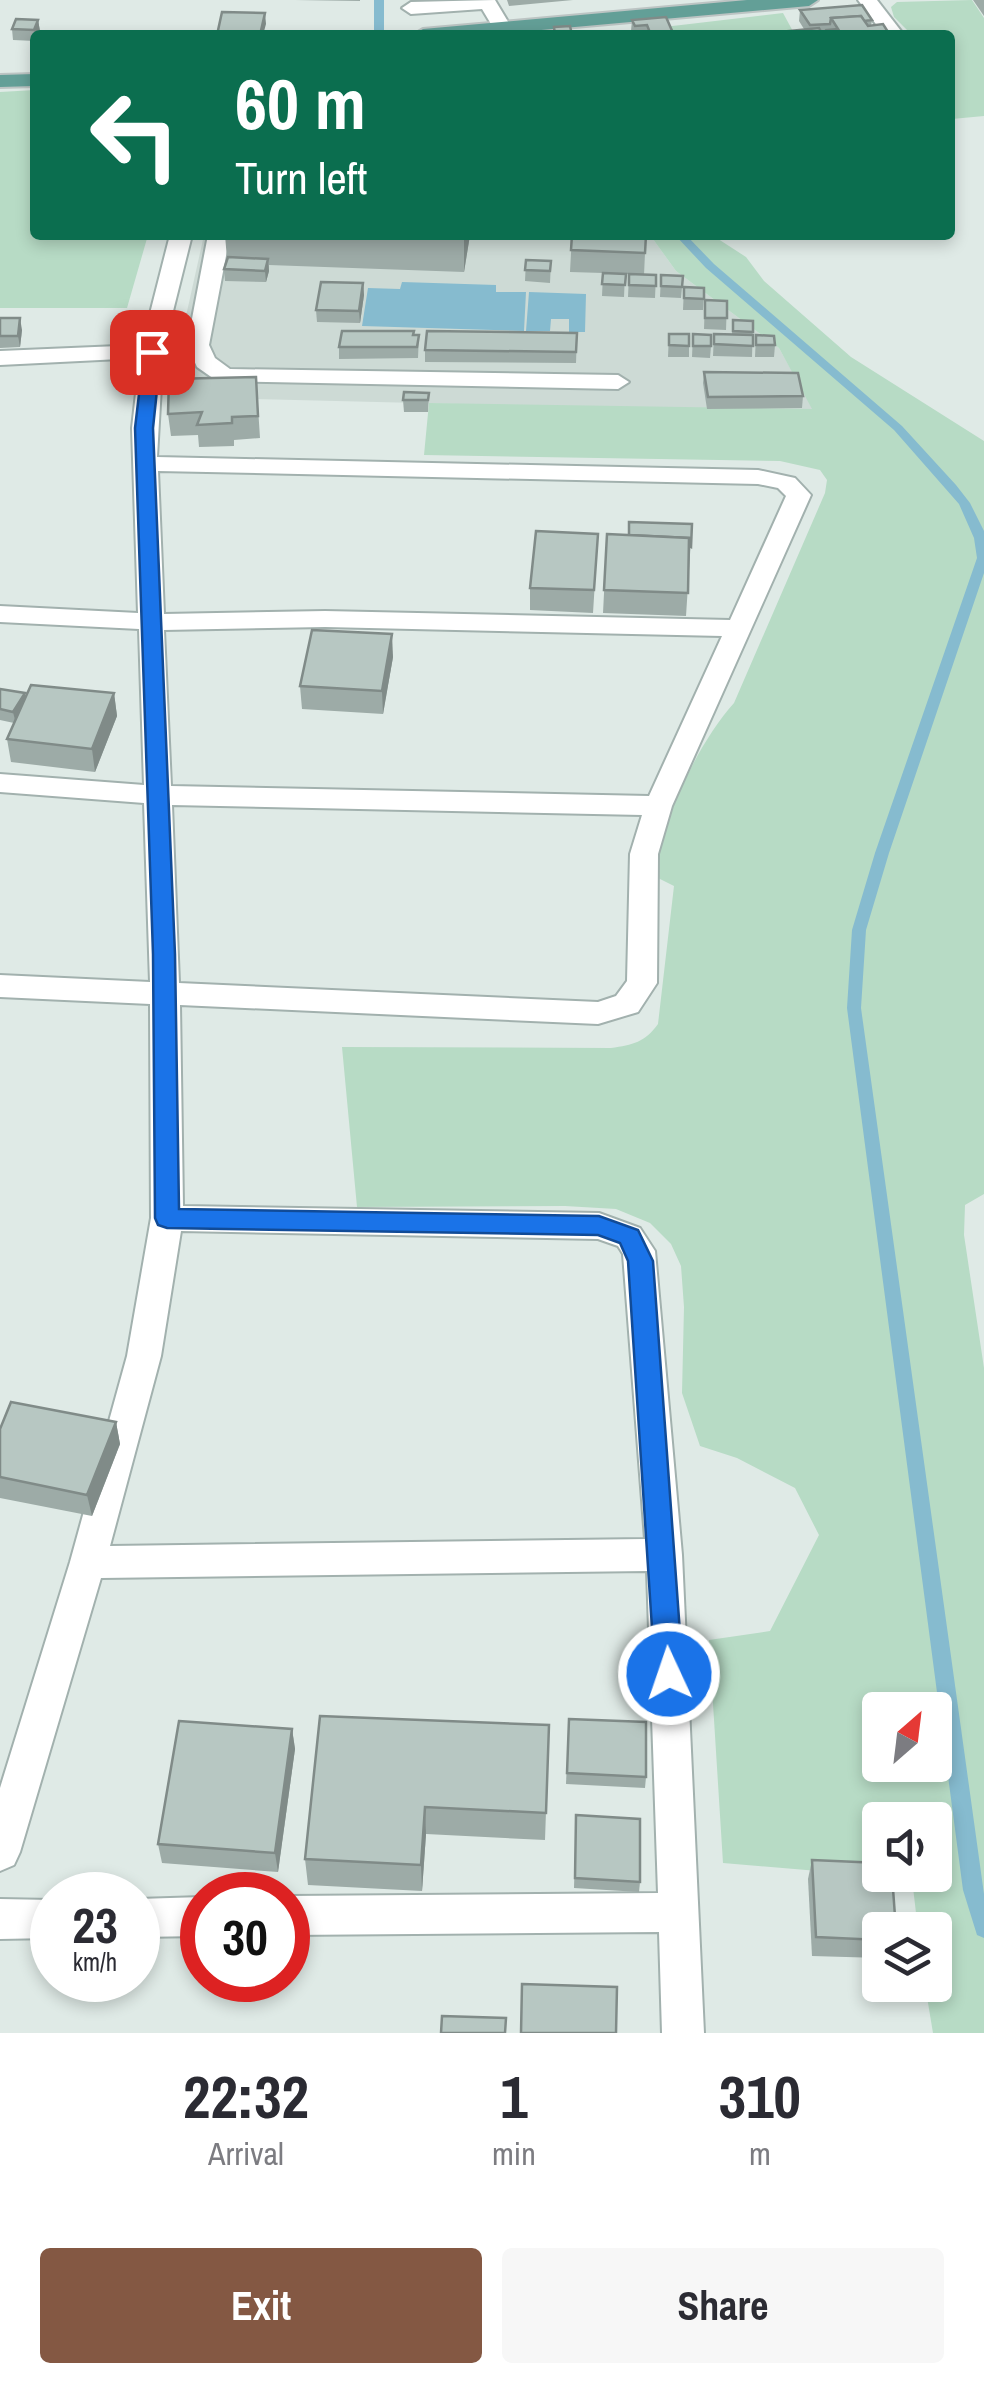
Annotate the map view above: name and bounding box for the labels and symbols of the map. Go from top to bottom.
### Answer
pin [110,310,195,395]
position arrow [617,1622,721,1726]
north arrow [862,1692,952,1782]
speed limit sign: 30 [180,1872,310,2002]

